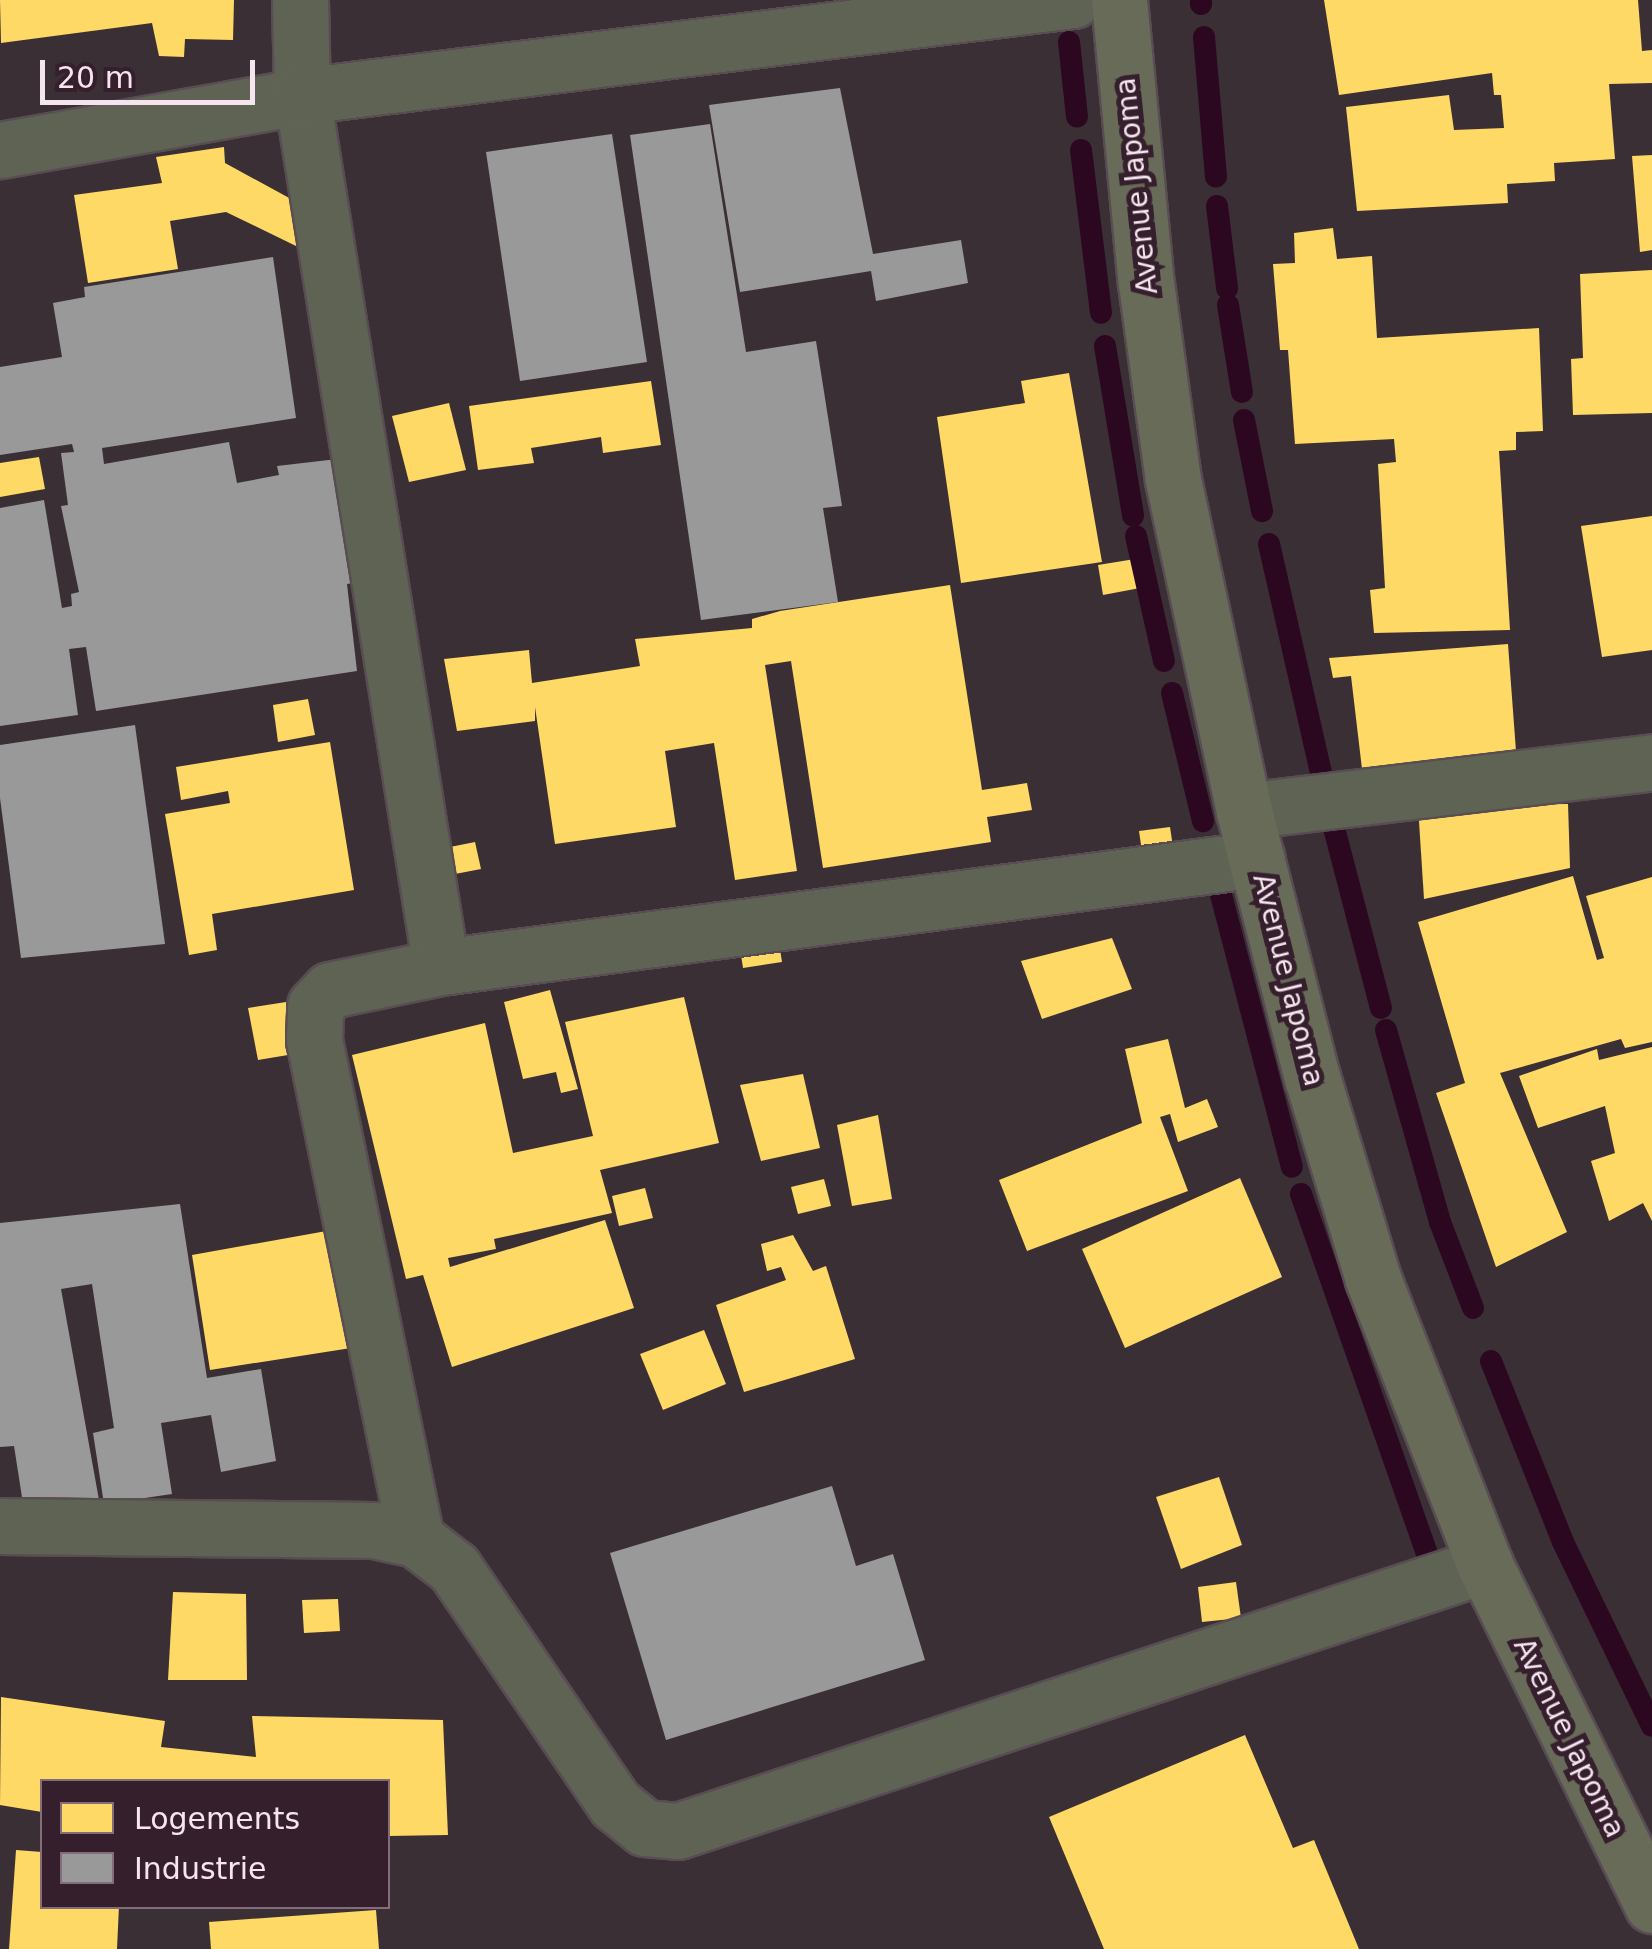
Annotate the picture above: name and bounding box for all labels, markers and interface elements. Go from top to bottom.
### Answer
scale bar [45,40,260,102]
text: 20 m [57,60,134,95]
street label: Avenue Japoma [1109,76,1165,296]
street label: Avenue Japoma [1245,870,1331,1090]
street label: Avenue Japoma [1506,1633,1632,1843]
legend [40,1779,390,1909]
text: Logements [134,1801,300,1836]
text: Industrie [134,1851,266,1886]

